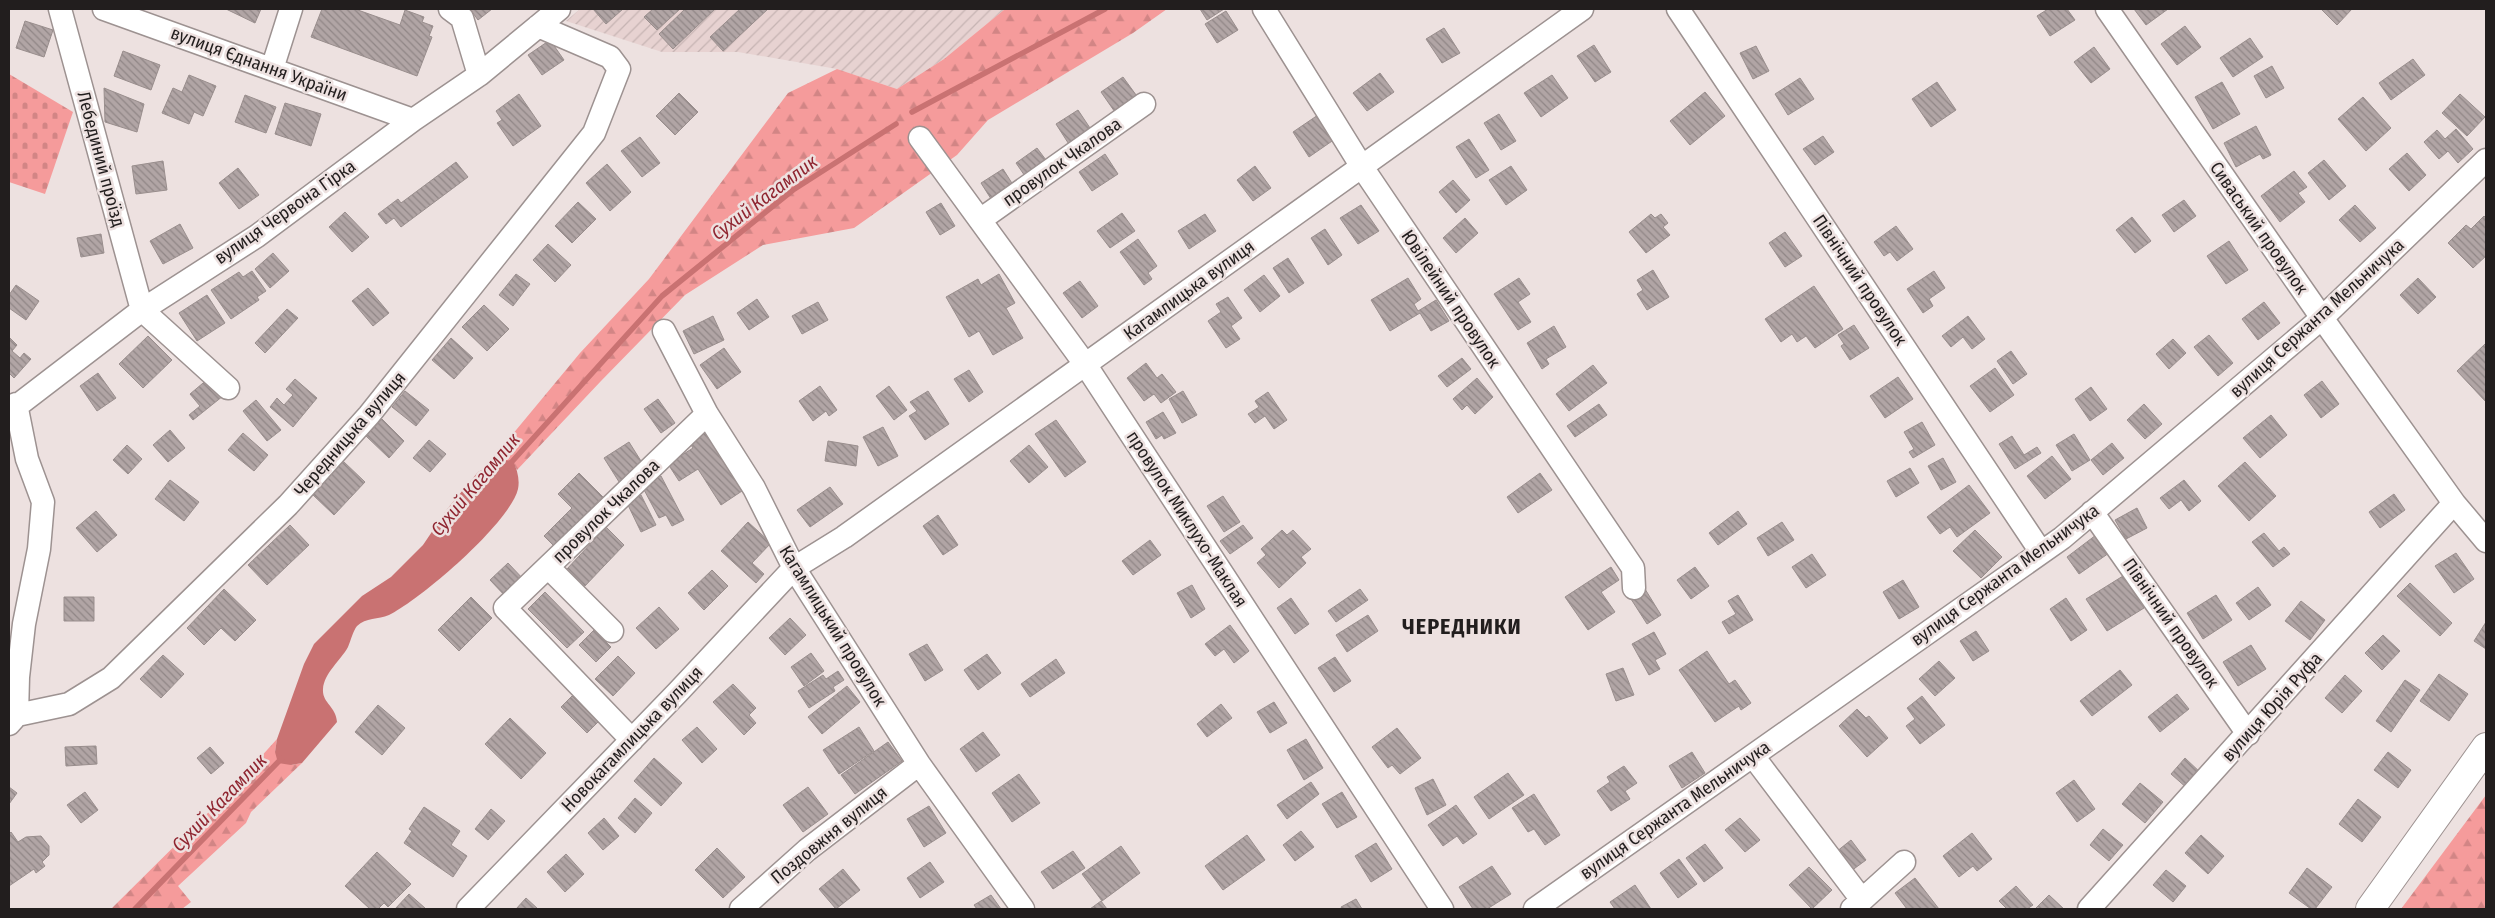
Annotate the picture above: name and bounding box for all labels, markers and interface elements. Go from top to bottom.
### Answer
street label: вулиця Єднання України [168,22,350,106]
street label: Лебединий проїзд [72,89,130,229]
street label: провулок Чкалова [998,113,1126,211]
water label: Сухий Кагамлик [707,150,822,245]
street label: вулиця Червона Гірка [210,155,360,269]
street label: Сиваський провулок [2205,158,2313,299]
street label: Північний провулок [1808,210,1912,350]
street label: Ювілейний провулок [1397,226,1506,373]
street label: вулиця Сержанта Мельничука [2225,234,2409,402]
street label: Кагамлицька вулиця [1119,235,1259,345]
street label: Чередницька вулиця [290,367,410,501]
street label: провулок Миклухо-Маклая [1122,427,1252,611]
water label: Сухий Кагамлик [426,428,525,540]
street label: провулок Чкалова [548,454,664,568]
street label: вулиця Сержанта Мельничука [1907,499,2103,651]
street label: Кагамлицький провулок [775,542,892,711]
street label: Північний провулок [2118,554,2224,692]
district label: ЧЕРЕДНИКИ [1402,613,1522,640]
street label: вулиця Юрія Руфа [2217,648,2327,766]
street label: Новокагамлицька вулиця [557,662,707,816]
street label: вулиця Сержанта Мельничука [1576,736,1774,884]
water label: Сухий Кагамлик [167,749,272,856]
street label: Поздовжня вулиця [766,781,892,889]

